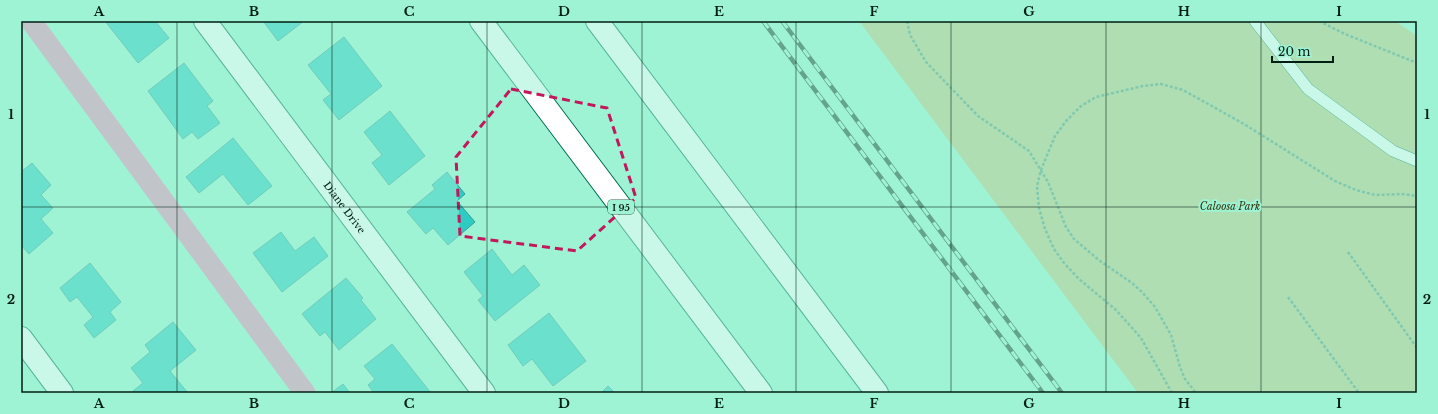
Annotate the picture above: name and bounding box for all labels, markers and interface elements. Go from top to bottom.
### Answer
text: A [93,3,105,20]
text: B [249,3,259,20]
text: C [404,3,415,20]
text: D [558,3,570,20]
text: E [714,3,724,20]
text: F [870,3,879,20]
text: G [1023,3,1035,20]
text: H [1178,3,1190,20]
text: I [1336,3,1342,20]
scale bar [1272,38,1333,64]
text: 20 m [1278,44,1310,59]
text: 1 [8,106,14,123]
text: 1 [1424,106,1430,123]
street label: Diane Drive [321,179,369,236]
road number: I 95 [608,200,634,214]
park label: Caloosa Park [1200,200,1260,213]
text: 2 [7,291,15,308]
text: 2 [1423,291,1431,308]
text: A [93,395,105,412]
text: B [249,395,259,412]
text: C [404,395,415,412]
text: D [558,395,570,412]
text: E [714,395,724,412]
text: F [870,395,879,412]
text: G [1023,395,1035,412]
text: H [1178,395,1190,412]
text: I [1336,395,1342,412]

